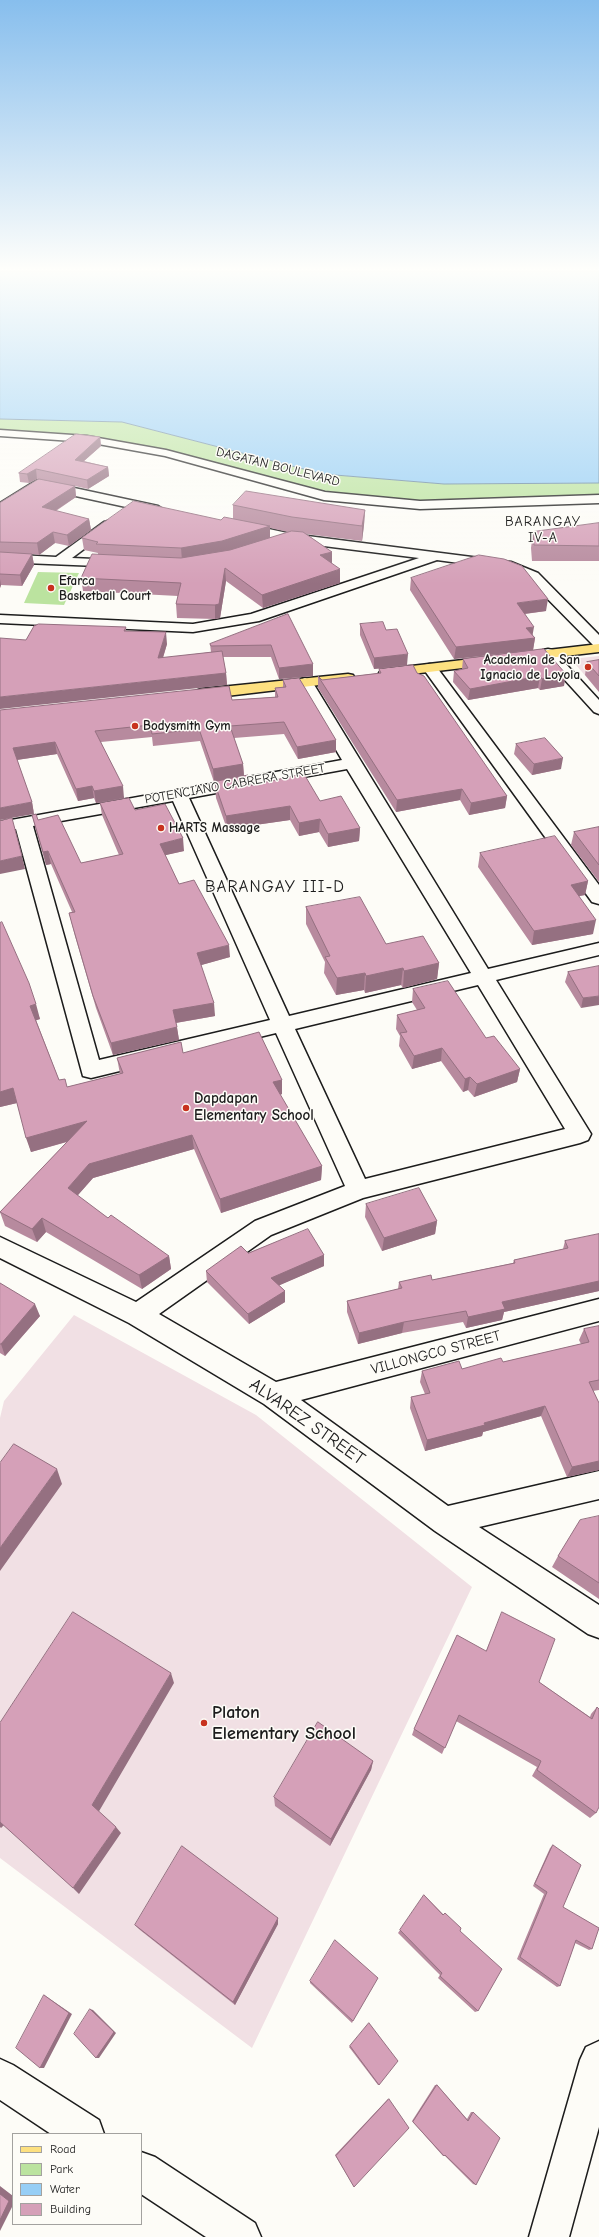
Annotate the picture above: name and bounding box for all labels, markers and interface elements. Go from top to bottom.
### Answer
street label: DAGATAN BOULEVARD [214,444,342,490]
district label: BARANGAY IV-A [505,514,581,546]
place label: Efarca Basketball Court [59,573,151,604]
marker: Efarca Basketball Court [46,583,56,593]
place label: Academia de San Ignacio de Loyola [480,652,580,683]
marker: Academia de San Ignacio de Loyola [583,662,593,672]
place label: Bodysmith Gym [143,718,231,734]
marker: Bodysmith Gym [130,721,140,731]
street label: POTENCIANO CABRERA STREET [144,760,326,808]
place label: HARTS Massage [169,820,260,836]
marker: HARTS Massage [156,823,166,833]
district label: BARANGAY III-D [205,877,345,897]
place label: Dapdapan Elementary School [194,1090,314,1125]
marker: Dapdapan Elementary School [181,1103,191,1113]
street label: VILLONGCO STREET [369,1327,503,1379]
street label: ALVAREZ STREET [245,1374,369,1470]
place label: Platon Elementary School [212,1702,356,1744]
marker: Platon Elementary School [199,1718,209,1728]
legend [12,2133,142,2225]
text: Road [50,2142,76,2156]
text: Park [50,2162,73,2176]
text: Water [50,2182,80,2196]
text: Building [50,2202,91,2216]

